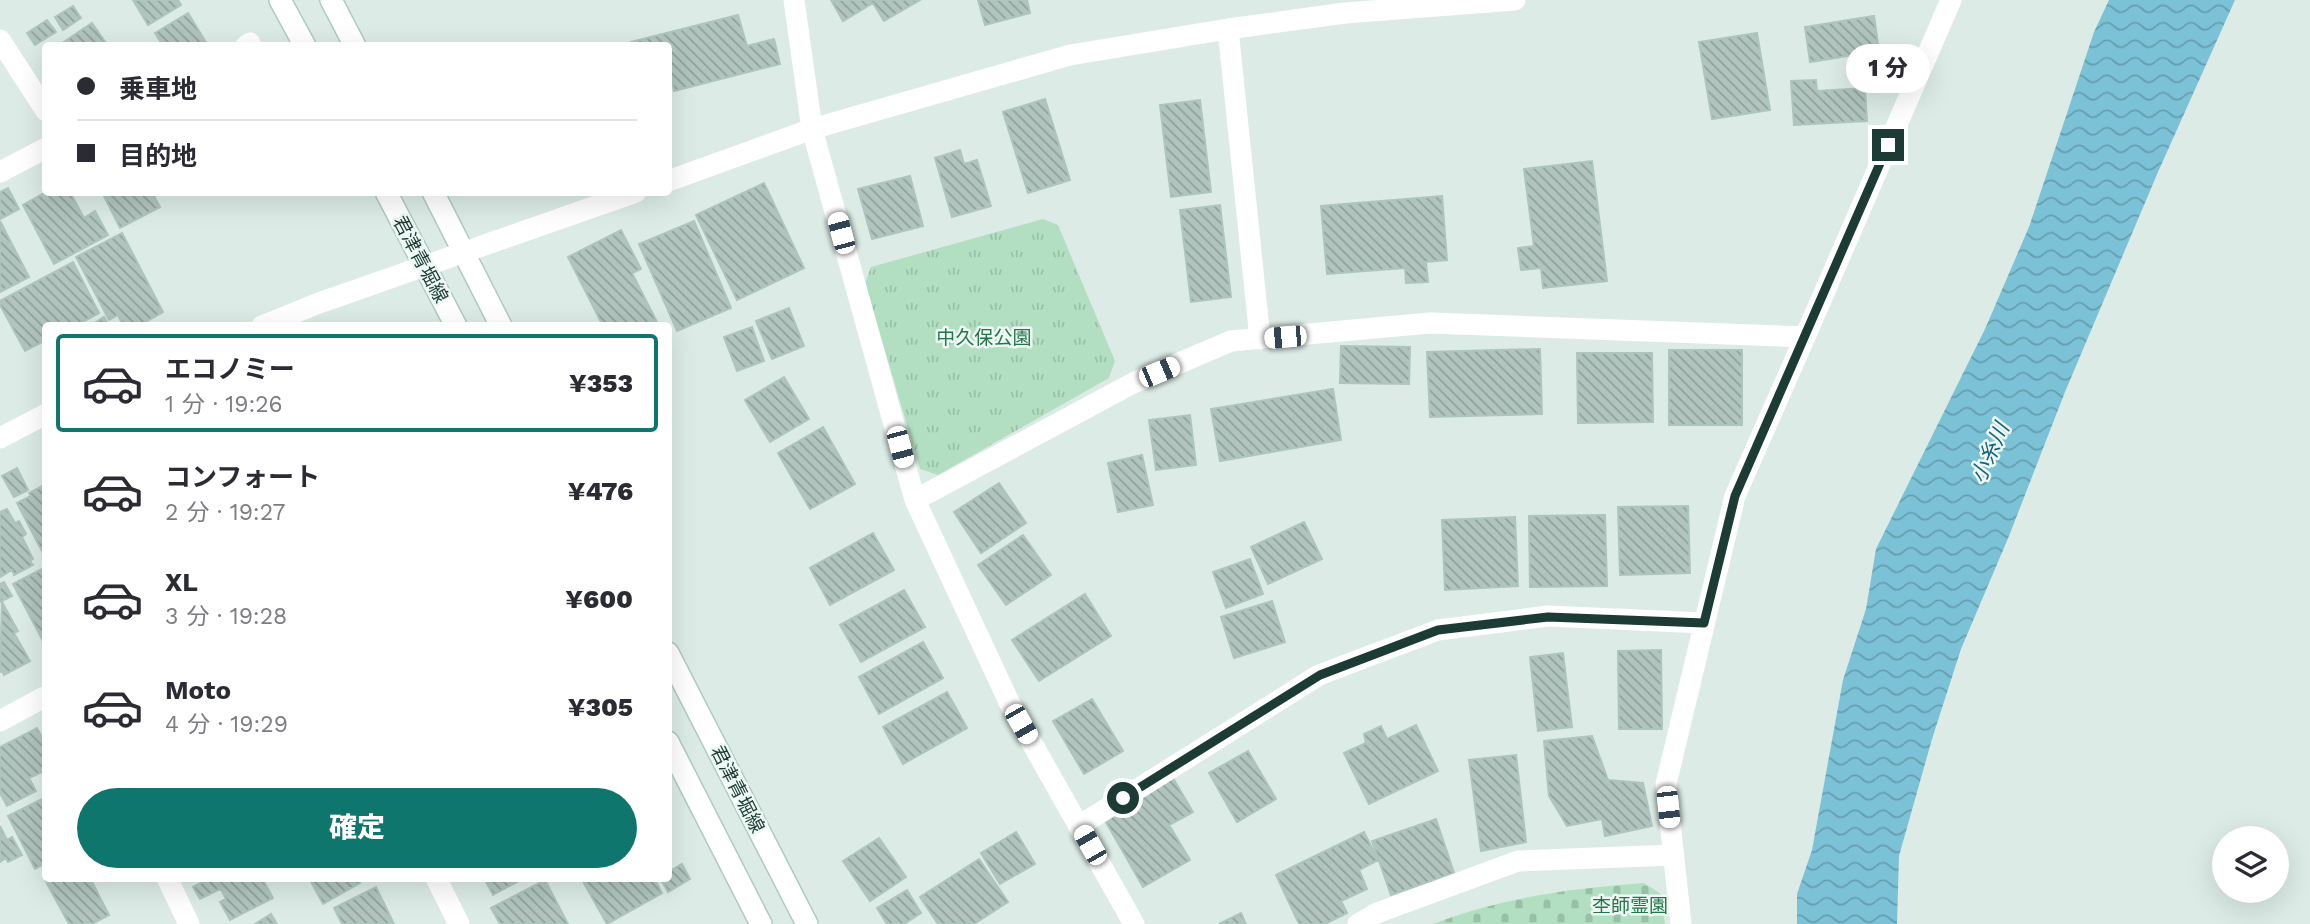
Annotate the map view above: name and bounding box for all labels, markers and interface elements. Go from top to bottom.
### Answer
callout: 1 分 [1846,44,1930,92]
text: 1 分 [1868,55,1908,82]
text: 乗車地 [119,74,197,104]
route end [1872,129,1904,161]
text: 目的地 [119,141,197,171]
car [826,210,857,256]
street label: 君津青堀線 [388,212,453,307]
car [1264,325,1307,349]
park label: 中久保公園 [936,326,1032,349]
icon: car [81,352,144,415]
text: エコノミー [165,354,295,384]
car [1136,354,1183,390]
text: ¥353 [569,368,633,398]
text: 1 分 · 19:26 [165,391,283,418]
water label: 小糸川 [1965,417,2015,487]
car [885,424,916,470]
icon: car [81,460,144,523]
text: コンフォート [165,462,320,492]
text: ¥476 [568,476,633,506]
text: 2 分 · 19:27 [165,499,286,526]
text: XL [165,567,198,597]
icon: car [81,568,144,631]
text: ¥600 [565,584,633,614]
text: 3 分 · 19:28 [165,603,287,630]
text: Moto [165,675,231,705]
icon: car [81,676,144,739]
text: ¥305 [568,692,633,722]
car [1002,701,1041,747]
text: 4 分 · 19:29 [165,711,288,738]
street label: 君津青堀線 [706,742,769,837]
route start [1107,782,1139,814]
car [1656,785,1681,829]
button: 確定 [77,788,637,868]
car [1071,822,1110,868]
map controls [2212,826,2289,903]
button: layers [2212,826,2289,903]
park label: 杢師霊園 [1592,894,1668,917]

